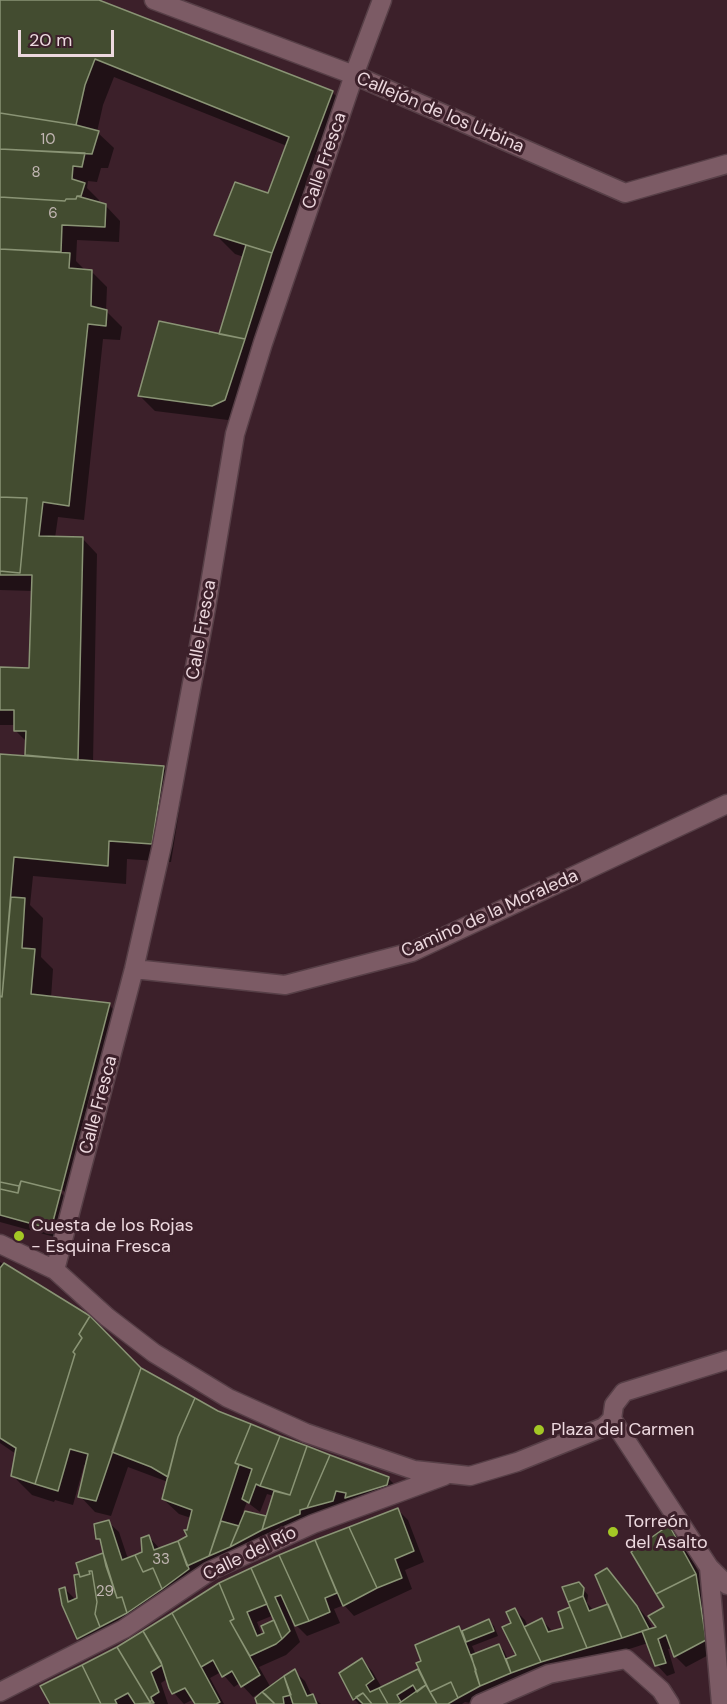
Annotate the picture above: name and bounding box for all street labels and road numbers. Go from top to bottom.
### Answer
street label: Callejón de los Urbina [353,68,527,158]
street label: Calle Fresca [298,110,352,212]
street label: Calle Fresca [183,578,221,682]
street label: Camino de la Moraleda [398,865,582,963]
street label: Calle Fresca [75,1053,123,1157]
street label: Calle del Río [200,1522,300,1586]

